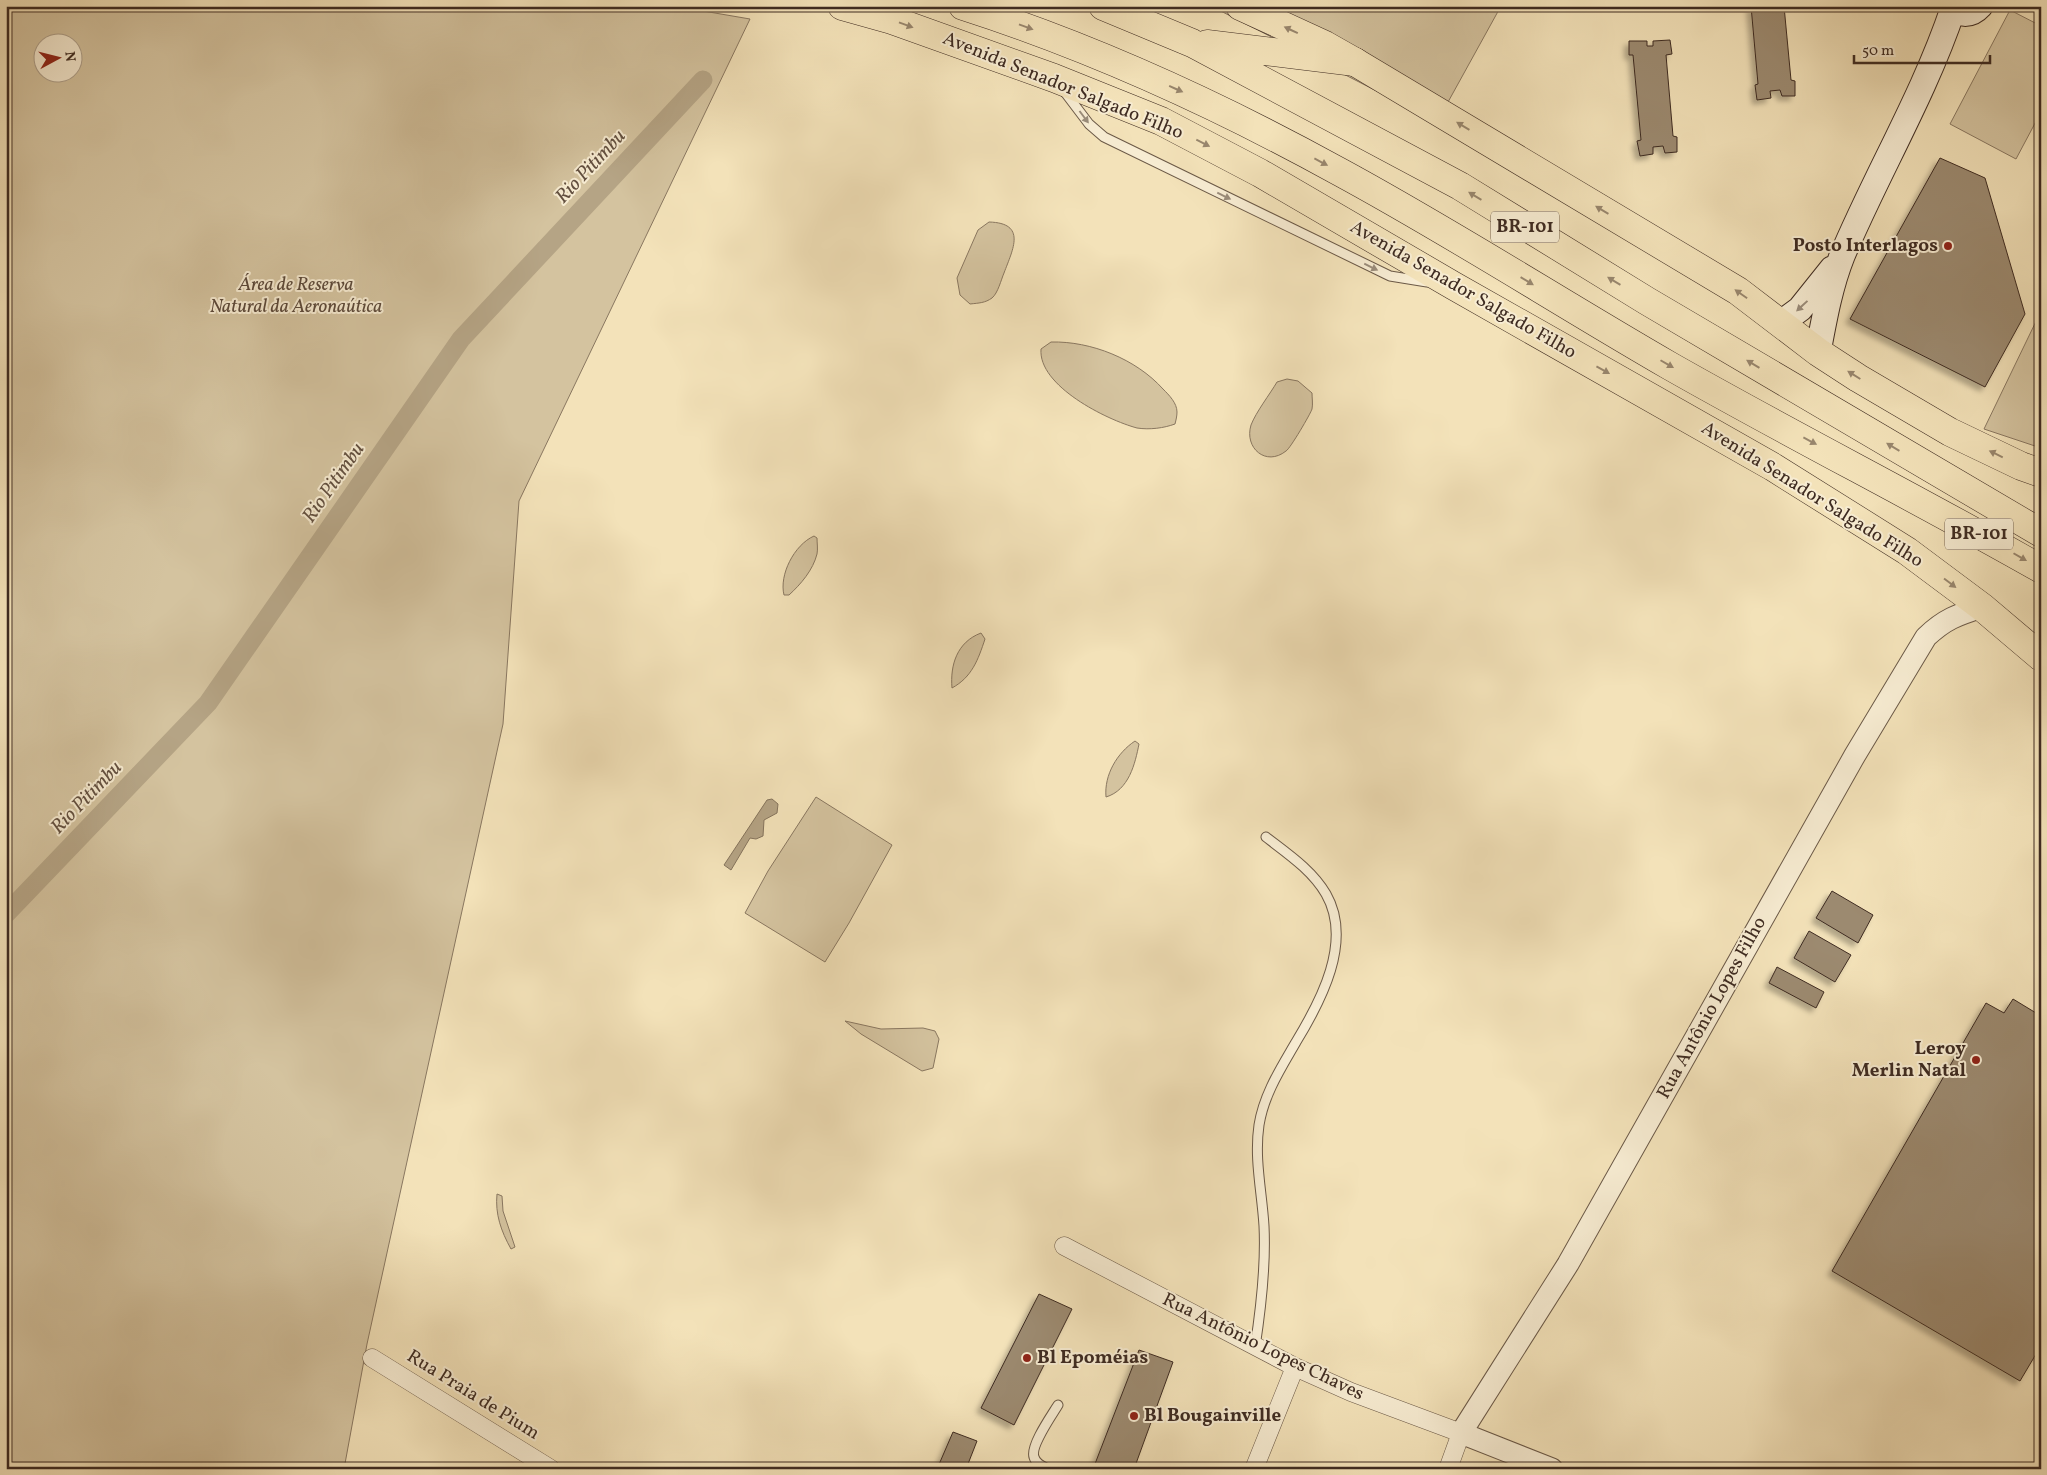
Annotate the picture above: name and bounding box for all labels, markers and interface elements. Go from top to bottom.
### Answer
one-way arrow [899,21,914,29]
one-way arrow [1019,23,1034,31]
one-way arrow [1284,25,1298,33]
street label: Avenida Senador Salgado Filho [939,26,1187,146]
north arrow [32,32,82,82]
scale bar [1854,32,1991,64]
text: 50 m [1862,41,1894,62]
text: N [59,50,79,63]
one-way arrow [1169,85,1183,93]
one-way arrow [1078,110,1089,123]
one-way arrow [1456,122,1469,131]
water label: Rio Pitimbu [549,124,633,210]
one-way arrow [1196,139,1210,147]
one-way arrow [1314,158,1329,166]
one-way arrow [1469,191,1482,200]
one-way arrow [1217,192,1231,200]
one-way arrow [1596,205,1609,214]
road number: BR-101 [1491,212,1559,242]
street label: Avenida Senador Salgado Filho [1345,214,1581,366]
place label: Posto Interlagos [1793,233,1938,259]
marker: Posto Interlagos [1942,240,1954,252]
one-way arrow [1363,263,1378,271]
park label: Área de Reserva Natural da Aeronaútica [210,272,382,320]
one-way arrow [1607,276,1620,285]
one-way arrow [1520,277,1533,286]
one-way arrow [1734,289,1748,299]
one-way arrow [1797,300,1809,312]
one-way arrow [1660,359,1673,368]
one-way arrow [1747,360,1760,369]
one-way arrow [1596,366,1609,375]
one-way arrow [1848,371,1861,380]
street label: Avenida Senador Salgado Filho [1696,416,1928,574]
water label: Rio Pitimbu [296,437,372,529]
one-way arrow [1802,437,1817,445]
one-way arrow [1885,443,1900,451]
one-way arrow [1989,450,2003,458]
road number: BR-101 [1945,518,2013,550]
one-way arrow [2013,553,2028,561]
one-way arrow [1943,578,1957,588]
water label: Rio Pitimbu [45,755,129,841]
street label: Rua Antônio Lopes Filho [1651,912,1773,1104]
place label: Leroy Merlin Natal [1852,1036,1966,1084]
marker: Leroy Merlin Natal [1970,1054,1982,1066]
street label: Rua Antônio Lopes Chaves [1158,1287,1368,1407]
street label: Rua Praia de Pium [402,1344,545,1446]
place label: Bl Epoméias [1037,1345,1148,1371]
marker: Bl Epoméias [1021,1352,1033,1364]
place label: Bl Bougainville [1144,1403,1282,1429]
marker: Bl Bougainville [1128,1410,1140,1422]

